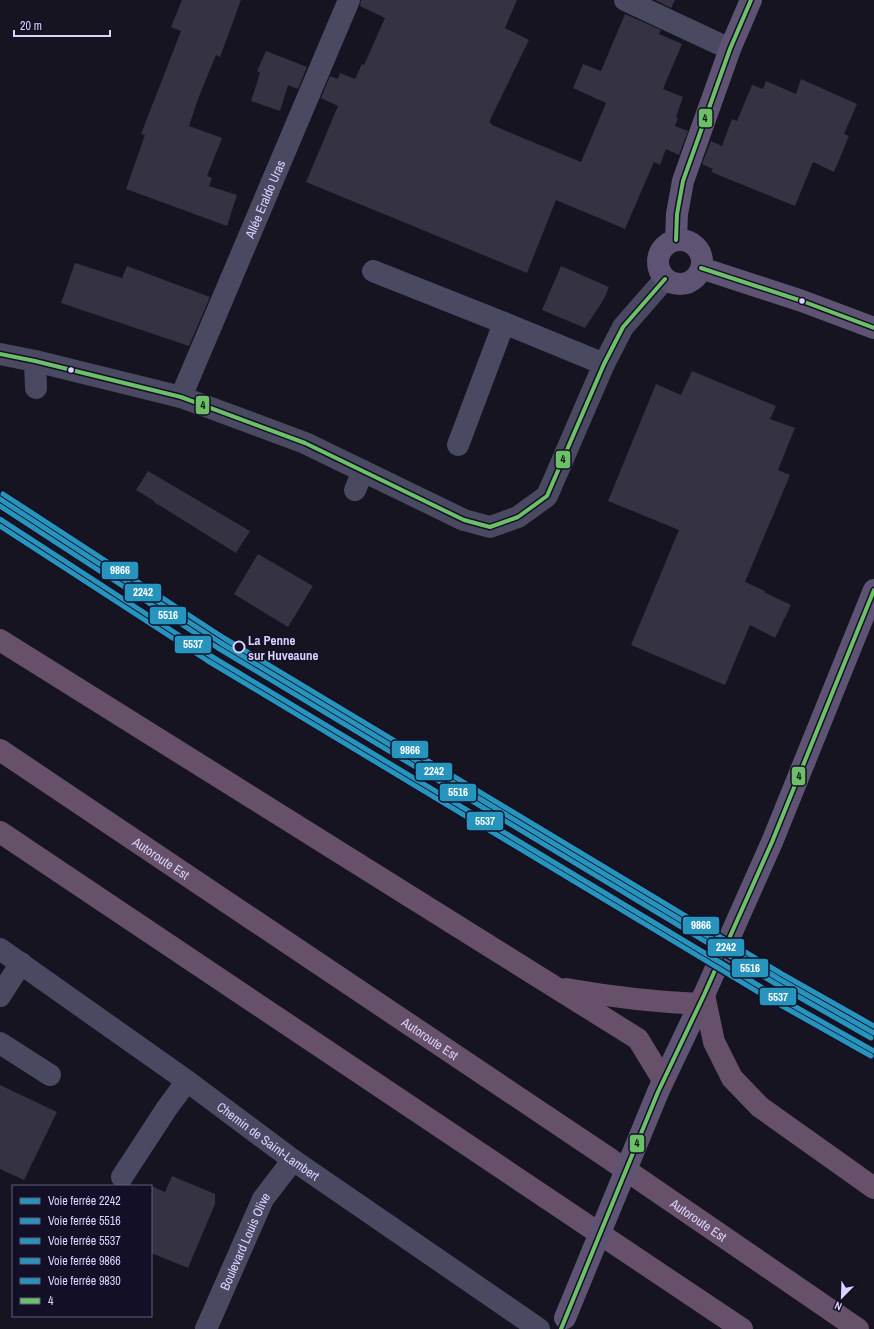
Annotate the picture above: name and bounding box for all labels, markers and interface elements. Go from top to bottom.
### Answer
scale bar [14,12,110,38]
text: 20 m [20,18,42,34]
line badge: 4 [698,108,713,128]
text: 4 [702,111,708,125]
street label: Allée Eraldo Uras [241,158,289,242]
unlabelled marker [797,296,807,306]
unlabelled marker [66,365,76,375]
line badge: 4 [195,395,210,415]
text: 4 [200,398,206,412]
line badge: 4 [555,450,571,469]
text: 4 [560,452,566,466]
line badge: 9866 [101,561,139,580]
text: 9866 [110,563,130,577]
line badge: 2242 [124,583,162,602]
text: 2242 [133,585,153,599]
line badge: 5516 [149,606,187,625]
text: 5516 [158,608,178,622]
place label: La Penne sur Huveaune [248,632,319,664]
line badge: 5537 [174,635,212,654]
text: 5537 [183,637,203,651]
marker: La Penne sur Huveaune [232,640,246,654]
line badge: 9866 [391,740,429,759]
text: 9866 [400,743,420,757]
line badge: 2242 [415,762,453,781]
text: 2242 [424,764,444,778]
line badge: 4 [791,766,806,786]
text: 4 [796,769,802,783]
line badge: 5516 [439,783,477,802]
text: 5516 [448,785,468,799]
line badge: 5537 [466,811,504,831]
text: 5537 [475,814,495,828]
street label: Autoroute Est [128,833,192,884]
line badge: 9866 [682,916,720,935]
text: 9866 [691,918,711,932]
line badge: 2242 [707,938,745,957]
text: 2242 [716,940,736,954]
line badge: 5516 [731,958,769,978]
text: 5516 [740,961,760,975]
line badge: 5537 [759,987,797,1006]
text: 5537 [768,990,788,1004]
street label: Autoroute Est [398,1013,462,1064]
street label: Chemin de Saint-Lambert [213,1098,323,1185]
line badge: 4 [629,1134,645,1153]
text: 4 [634,1136,640,1150]
legend [12,1185,152,1317]
street label: Boulevard Louis Olive [216,1189,274,1293]
text: Voie ferrée 2242 [48,1193,121,1209]
street label: Autoroute Est [666,1194,730,1246]
text: Voie ferrée 5516 [48,1213,121,1229]
text: Voie ferrée 5537 [48,1233,121,1249]
text: Voie ferrée 9866 [48,1253,121,1269]
text: Voie ferrée 9830 [48,1273,121,1289]
north arrow [822,1277,862,1317]
text: 4 [48,1293,54,1309]
text: N [832,1298,844,1314]

